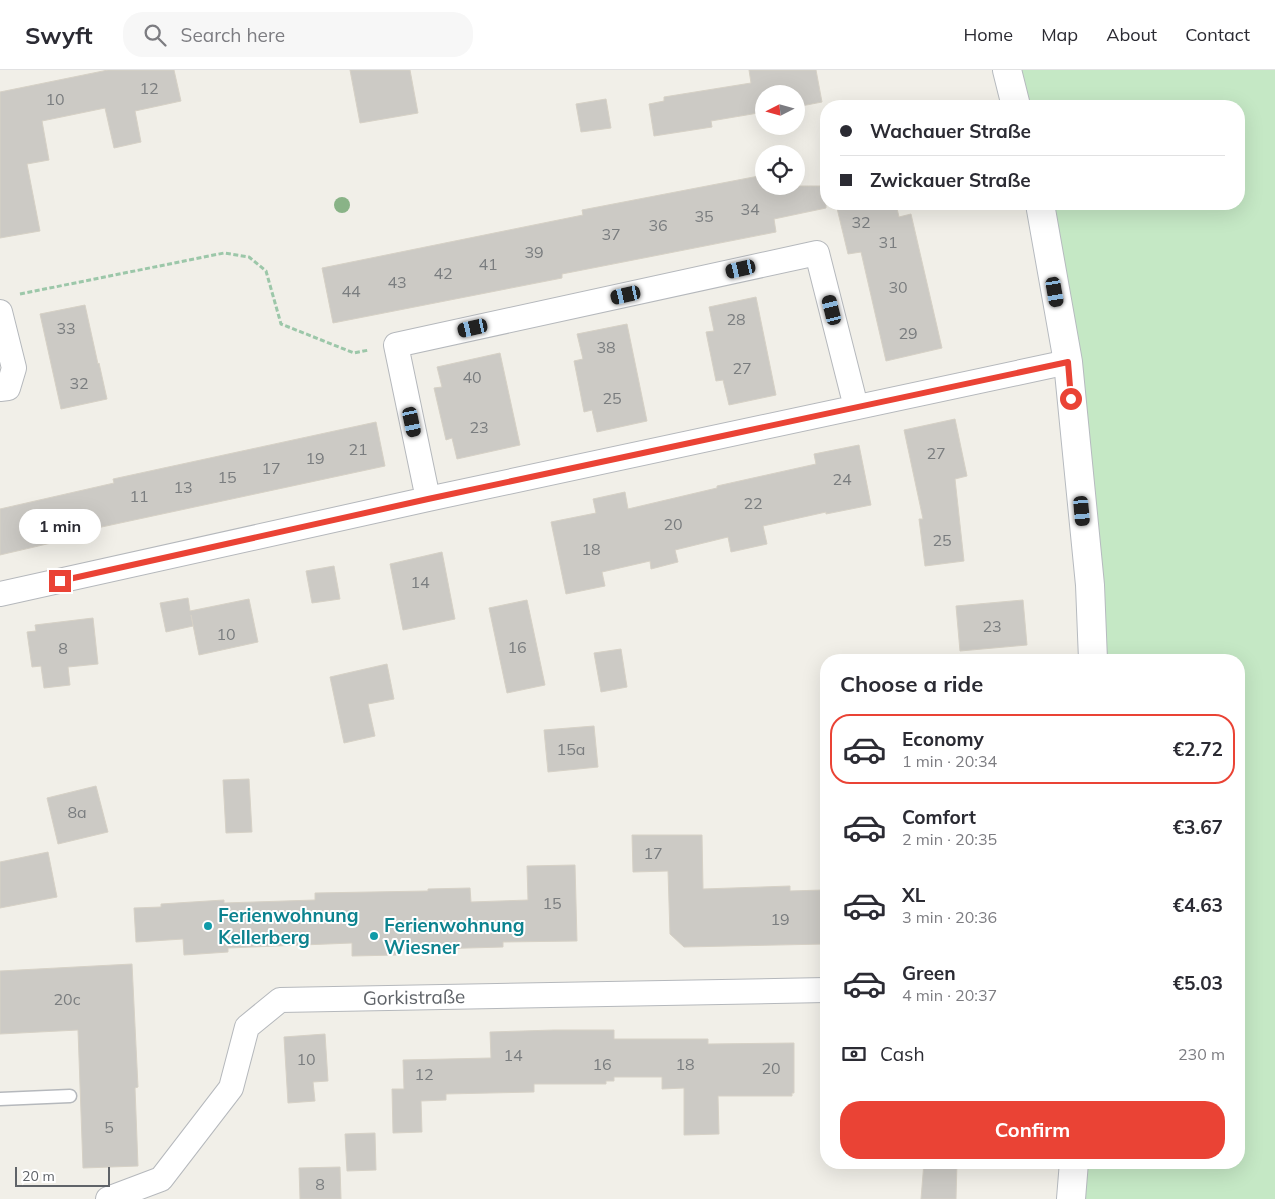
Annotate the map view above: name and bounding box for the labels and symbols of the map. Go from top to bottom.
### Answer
house number: 12 [139,78,159,98]
north arrow [755,85,805,135]
house number: 10 [45,89,65,109]
house number: 34 [740,199,760,219]
house number: 35 [694,206,714,226]
house number: 32 [851,212,871,232]
house number: 36 [648,215,668,235]
house number: 37 [601,224,621,244]
house number: 31 [878,232,898,252]
house number: 39 [524,242,544,262]
house number: 41 [478,254,498,274]
car [724,258,757,280]
house number: 42 [433,263,453,283]
house number: 43 [387,272,407,292]
car [1045,276,1064,308]
house number: 30 [888,277,908,297]
house number: 44 [341,281,361,301]
car [609,284,642,306]
car [821,294,842,326]
house number: 28 [726,309,746,329]
car [456,317,489,339]
house number: 33 [56,318,76,338]
house number: 29 [898,323,918,343]
house number: 38 [596,337,616,357]
house number: 27 [732,358,752,378]
house number: 40 [462,367,482,387]
house number: 32 [69,373,89,393]
house number: 25 [602,388,622,408]
route start [1060,388,1082,410]
car [401,406,422,438]
house number: 23 [469,417,489,437]
house number: 21 [348,439,368,459]
house number: 27 [926,443,946,463]
house number: 19 [305,448,325,468]
house number: 17 [261,458,281,478]
house number: 15 [217,467,237,487]
house number: 24 [832,469,852,489]
house number: 13 [173,477,193,497]
house number: 11 [129,486,149,506]
house number: 22 [743,493,763,513]
car [1073,495,1090,527]
callout: 1 min [19,508,101,544]
house number: 20 [663,514,683,534]
house number: 25 [932,530,952,550]
house number: 18 [581,539,601,559]
route end [49,570,71,592]
house number: 14 [410,572,430,592]
house number: 23 [982,616,1002,636]
house number: 10 [216,624,236,644]
house number: 16 [507,637,527,657]
house number: 8 [58,638,68,658]
house number: 15a [557,739,585,759]
house number: 8a [67,802,87,822]
house number: 17 [643,843,663,863]
house number: 15 [542,893,562,913]
place label: Ferienwohnung Kellerberg [218,903,359,949]
house number: 19 [770,909,790,929]
place label: Ferienwohnung Wiesner [384,913,525,959]
marker: Ferienwohnung Kellerberg [202,920,214,932]
marker: Ferienwohnung Wiesner [368,930,380,942]
street label: Gorkistraße [363,984,465,1010]
house number: 20c [53,989,81,1009]
house number: 14 [503,1045,523,1065]
house number: 10 [296,1049,316,1069]
house number: 16 [592,1054,612,1074]
house number: 18 [675,1054,695,1074]
house number: 20 [761,1058,781,1078]
house number: 12 [414,1064,434,1084]
house number: 5 [104,1117,114,1137]
scale bar [15,1164,110,1187]
house number: 8 [315,1174,325,1194]

